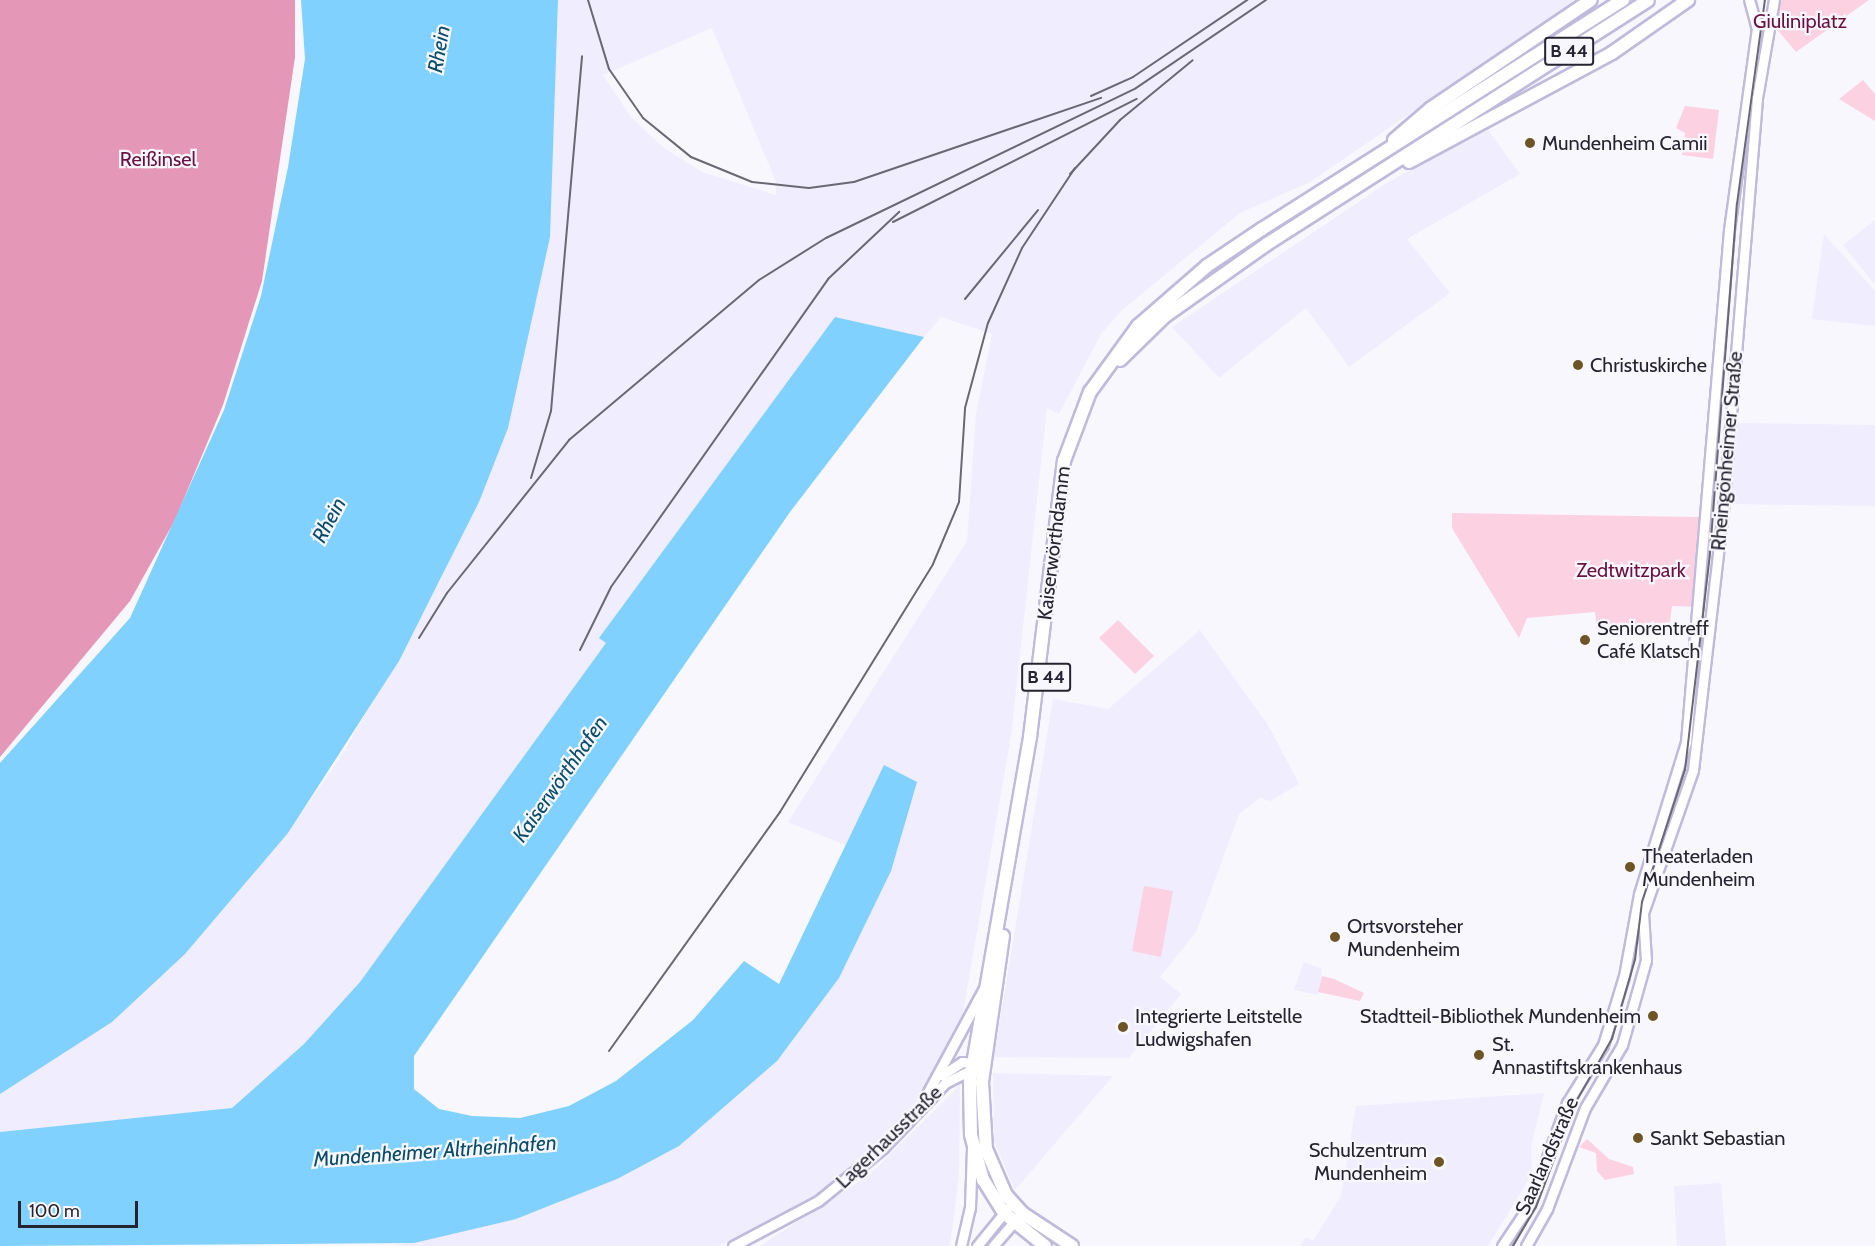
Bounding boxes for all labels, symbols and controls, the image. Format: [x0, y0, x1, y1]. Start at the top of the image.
park label: Giuliniplatz [1753, 9, 1847, 33]
water label: Rhein [422, 24, 456, 74]
road number: B 44 [1544, 36, 1594, 66]
place label: Mundenheim Camii [1542, 131, 1707, 155]
marker: Mundenheim Camii [1523, 136, 1537, 150]
park label: Reißinsel [120, 147, 196, 171]
street label: Rheingönheimer Straße [1706, 350, 1748, 552]
place label: Christuskirche [1590, 353, 1707, 377]
marker: Christuskirche [1571, 358, 1585, 372]
street label: Kaiserwörthdamm [1033, 465, 1075, 621]
water label: Rhein [307, 493, 351, 547]
park label: Zedtwitzpark [1576, 558, 1686, 582]
place label: Seniorentreff Café Klatsch [1597, 616, 1709, 663]
marker: Seniorentreff Café Klatsch [1578, 633, 1592, 647]
road number: B 44 [1020, 662, 1072, 692]
water label: Kaiserwörthhafen [507, 711, 613, 847]
place label: Theaterladen Mundenheim [1642, 844, 1755, 891]
marker: Theaterladen Mundenheim [1623, 860, 1637, 874]
place label: Ortsvorsteher Mundenheim [1347, 914, 1463, 961]
marker: Ortsvorsteher Mundenheim [1328, 930, 1342, 944]
place label: Integrierte Leitstelle Ludwigshafen [1135, 1004, 1302, 1051]
place label: Stadtteil-Bibliothek Mundenheim [1360, 1004, 1641, 1028]
marker: Stadtteil-Bibliothek Mundenheim [1646, 1009, 1660, 1023]
marker: Integrierte Leitstelle Ludwigshafen [1116, 1020, 1130, 1034]
place label: St. Annastiftskrankenhaus [1492, 1032, 1682, 1079]
marker: St. Annastiftskrankenhaus [1470, 1046, 1488, 1064]
street label: Lagerhausstraße [831, 1080, 947, 1194]
street label: Saarlandstraße [1510, 1093, 1584, 1219]
place label: Sankt Sebastian [1650, 1126, 1785, 1150]
water label: Mundenheimer Altrheinhafen [313, 1130, 557, 1172]
marker: Sankt Sebastian [1631, 1131, 1645, 1145]
place label: Schulzentrum Mundenheim [1309, 1138, 1427, 1185]
marker: Schulzentrum Mundenheim [1432, 1155, 1446, 1169]
scale bar [21, 1189, 141, 1227]
text: 100 m [29, 1200, 80, 1222]

